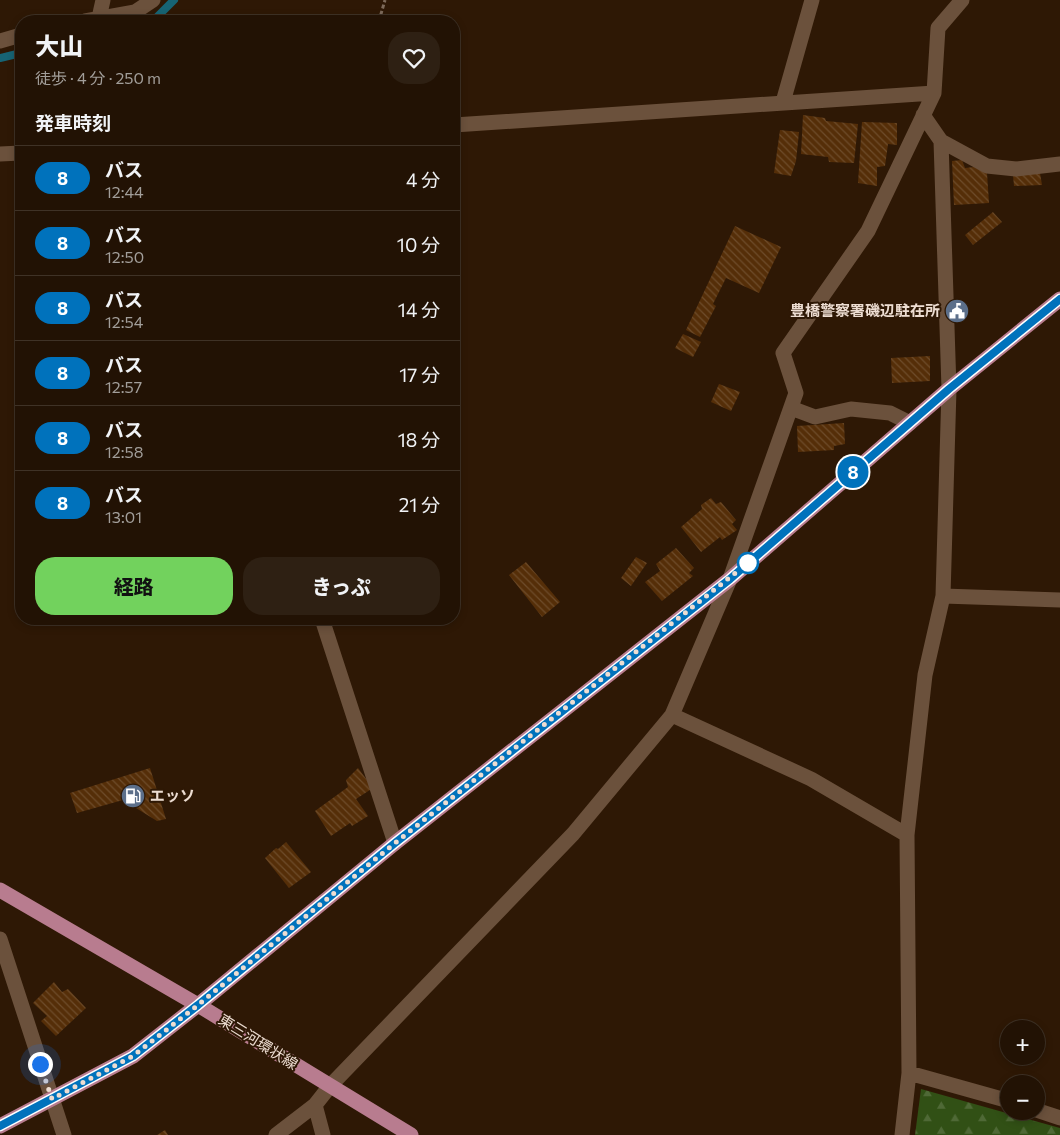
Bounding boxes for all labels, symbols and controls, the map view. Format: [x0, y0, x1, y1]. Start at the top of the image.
text: 大山 [35, 31, 83, 60]
button: heart [388, 32, 440, 84]
text: 徒歩 · 4 分 · 250 m [35, 68, 161, 87]
text: 発車時刻 [35, 111, 111, 134]
text: バス [105, 158, 143, 181]
text: 8 [57, 167, 68, 189]
text: 4 分 [406, 168, 440, 191]
text: 12:44 [105, 182, 144, 201]
text: バス [105, 223, 143, 246]
text: 8 [57, 232, 68, 254]
text: 10 分 [397, 233, 440, 256]
text: 12:50 [105, 247, 144, 266]
text: バス [105, 288, 143, 311]
text: 8 [57, 297, 68, 319]
text: 14 分 [398, 298, 440, 321]
public building icon: 豊橋警察署磯辺駐在所 [944, 298, 970, 324]
place label: 豊橋警察署磯辺駐在所 [790, 301, 940, 319]
text: 12:54 [105, 312, 143, 331]
text: バス [105, 353, 143, 376]
text: 8 [57, 362, 68, 384]
text: 17 分 [399, 363, 440, 386]
text: 12:57 [105, 377, 142, 396]
text: バス [105, 418, 143, 441]
text: 8 [57, 427, 68, 449]
text: 18 分 [398, 428, 440, 451]
text: 12:58 [105, 442, 143, 461]
line badge: 8 [837, 456, 869, 488]
text: 8 [847, 461, 859, 483]
text: バス [105, 483, 143, 506]
text: 8 [57, 492, 68, 514]
text: 21 分 [399, 493, 440, 516]
text: 13:01 [105, 507, 142, 526]
unlabelled marker [737, 552, 759, 574]
button: 経路 [35, 557, 233, 615]
button: きっぷ [243, 557, 440, 615]
fuel station icon: エッソ [120, 783, 146, 809]
place label: エッソ [150, 786, 195, 804]
street label: 東三河環状線 [216, 1010, 301, 1073]
map controls [1000, 1020, 1045, 1120]
button: + [1000, 1020, 1045, 1065]
your location [28, 1052, 53, 1077]
button: − [1000, 1075, 1045, 1120]

